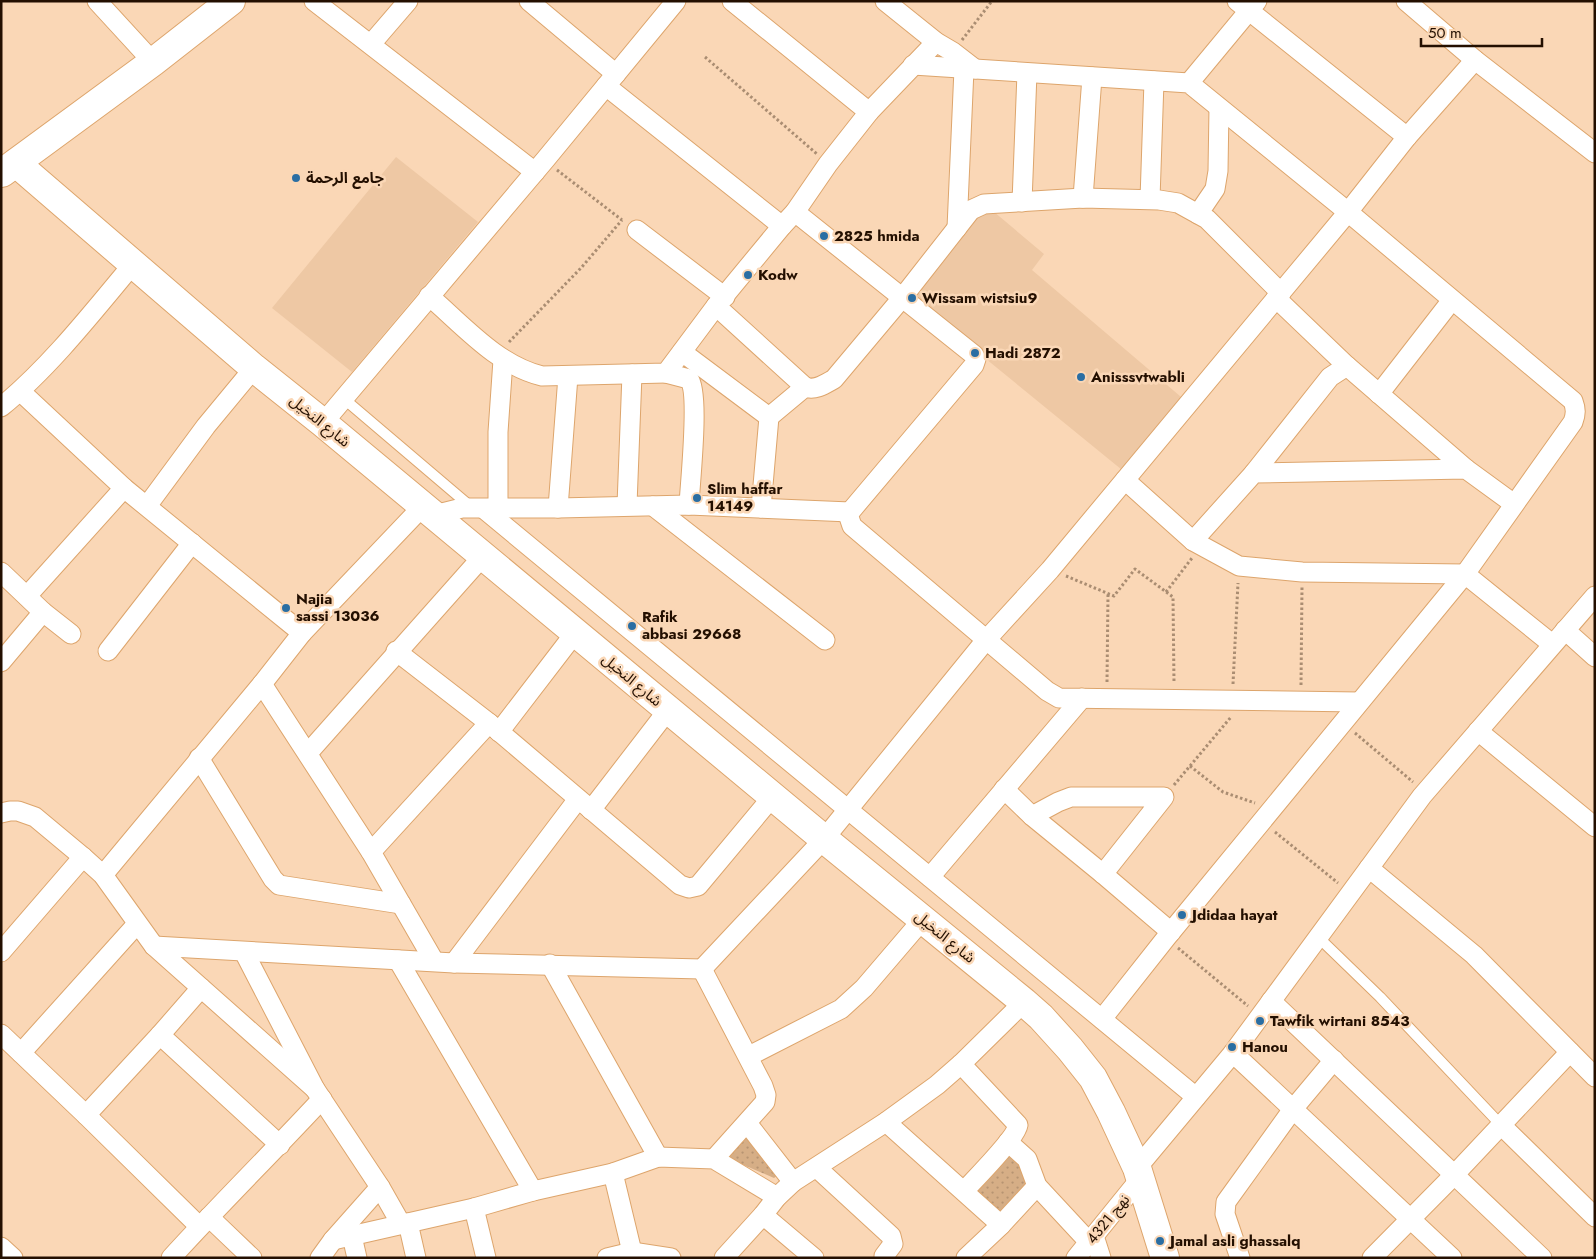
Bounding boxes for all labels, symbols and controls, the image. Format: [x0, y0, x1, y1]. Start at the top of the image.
scale bar [1421, 15, 1542, 47]
text: 50 m [1428, 22, 1462, 44]
place label: جامع الرحمة [306, 167, 384, 189]
marker: جامع الرحمة [290, 172, 302, 184]
place label: 2825 hmida [834, 225, 920, 247]
marker: 2825 hmida [818, 230, 830, 242]
place label: Kodw [758, 264, 798, 286]
marker: Kodw [742, 269, 754, 281]
place label: Wissam wistsiu9 [922, 287, 1038, 309]
marker: Wissam wistsiu9 [906, 292, 918, 304]
place label: Hadi 2872 [985, 342, 1061, 364]
marker: Hadi 2872 [969, 347, 981, 359]
place label: Anisssvtwabli [1090, 366, 1185, 388]
marker: Anisssvtwabli [1075, 371, 1087, 383]
street label: شارع النخيل [284, 390, 355, 453]
place label: Slim haffar 14149 [707, 478, 783, 517]
marker: Slim haffar 14149 [691, 492, 703, 504]
place label: Najia sassi 13036 [296, 588, 379, 627]
marker: Najia sassi 13036 [280, 602, 292, 614]
place label: Rafik abbasi 29668 [642, 606, 742, 645]
marker: Rafik abbasi 29668 [626, 620, 638, 632]
street label: شارع النخيل [597, 648, 667, 713]
place label: Jdidaa hayat [1189, 904, 1278, 926]
street label: شارع النخيل [909, 906, 980, 969]
marker: Jdidaa hayat [1176, 909, 1188, 921]
place label: Tawfik wirtani 8543 [1270, 1010, 1410, 1032]
marker: Tawfik wirtani 8543 [1254, 1015, 1266, 1027]
place label: Hanou [1242, 1036, 1288, 1058]
marker: Hanou [1226, 1041, 1238, 1053]
street label: نهج 4321 [1081, 1189, 1136, 1249]
place label: Jamal asli ghassalq [1167, 1230, 1300, 1252]
marker: Jamal asli ghassalq [1154, 1235, 1166, 1247]

